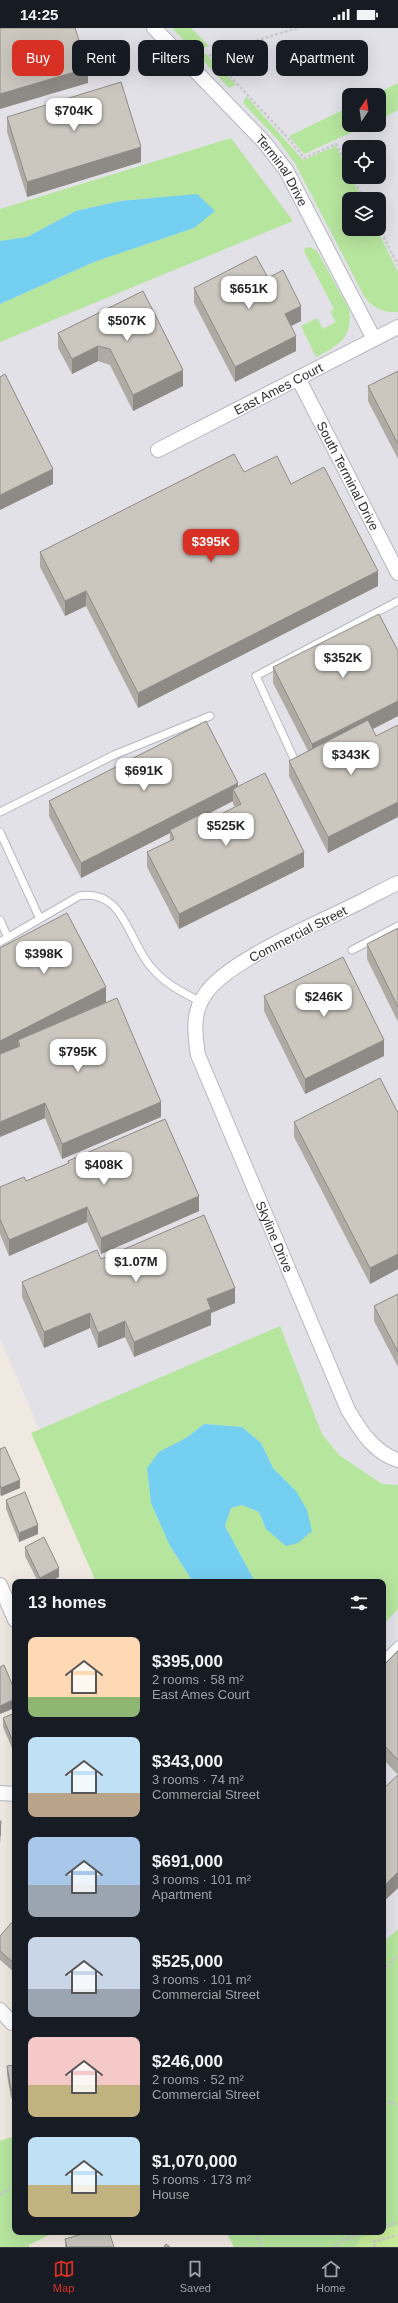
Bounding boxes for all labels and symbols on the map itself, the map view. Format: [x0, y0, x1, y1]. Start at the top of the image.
north arrow [342, 88, 386, 132]
pin: $704K [46, 98, 102, 132]
street label: Terminal Drive [253, 131, 311, 209]
pin: $651K [221, 276, 277, 310]
pin: $507K [99, 308, 155, 342]
street label: East Ames Court [231, 359, 325, 417]
street label: South Terminal Drive [314, 419, 382, 533]
pin: $395K [183, 529, 239, 563]
pin: $352K [315, 645, 371, 679]
pin: $343K [323, 742, 379, 776]
pin: $691K [116, 758, 172, 792]
pin: $525K [198, 813, 254, 847]
street label: Commercial Street [247, 903, 350, 965]
pin: $398K [16, 941, 72, 975]
pin: $246K [296, 984, 352, 1018]
pin: $795K [50, 1039, 106, 1073]
pin: $408K [76, 1152, 132, 1186]
street label: Skyline Drive [253, 1199, 296, 1274]
pin: $1.07M [103, 1249, 169, 1283]

